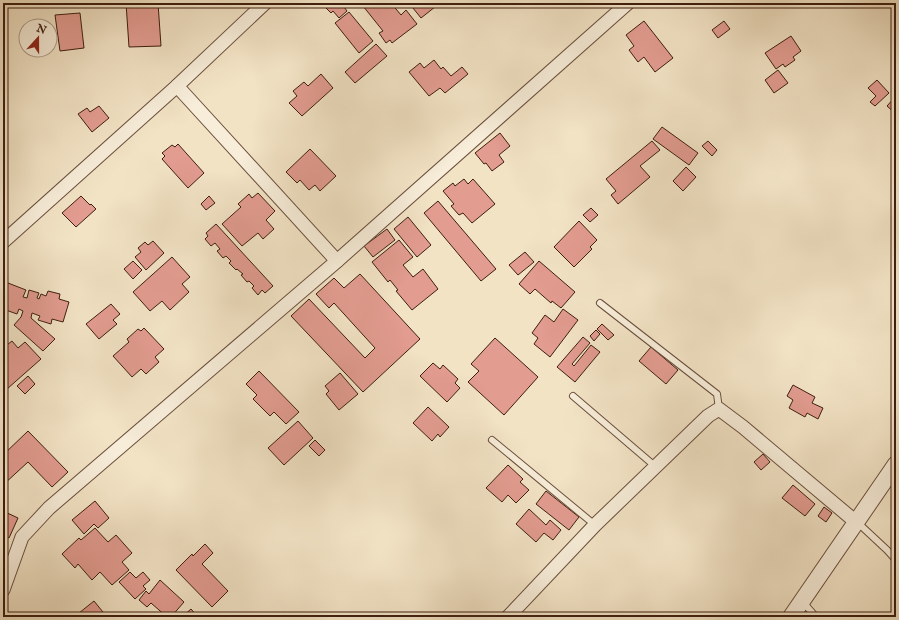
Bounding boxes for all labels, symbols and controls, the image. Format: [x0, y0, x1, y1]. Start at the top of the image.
north arrow [18, 18, 58, 58]
text: N [33, 21, 49, 38]

